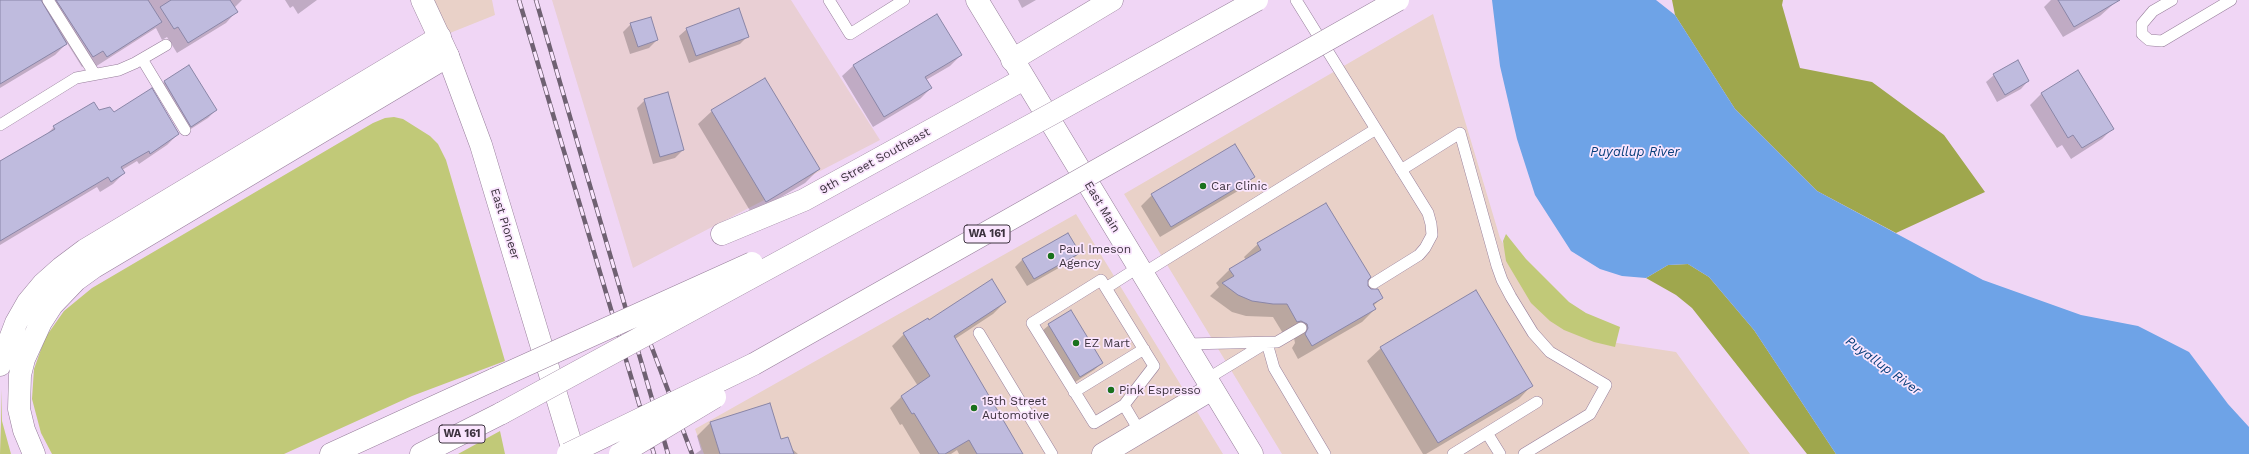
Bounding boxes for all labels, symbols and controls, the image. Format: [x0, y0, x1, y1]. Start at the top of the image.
street label: 9th Street Southeast [817, 125, 933, 197]
water label: Puyallup River [1590, 144, 1680, 160]
street label: East Main [1081, 179, 1123, 235]
place label: Car Clinic [1211, 179, 1267, 193]
marker: Car Clinic [1198, 181, 1208, 191]
street label: East Pioneer [487, 187, 523, 261]
road number: WA 161 [964, 225, 1010, 243]
place label: Paul Imeson Agency [1059, 242, 1131, 270]
marker: Paul Imeson Agency [1046, 251, 1056, 261]
water label: Puyallup River [1842, 333, 1924, 399]
place label: EZ Mart [1084, 336, 1130, 350]
marker: EZ Mart [1071, 338, 1081, 348]
place label: Pink Espresso [1119, 383, 1201, 397]
marker: Pink Espresso [1106, 385, 1116, 395]
place label: 15th Street Automotive [982, 394, 1049, 422]
marker: 15th Street Automotive [969, 403, 979, 413]
road number: WA 161 [439, 425, 485, 443]

